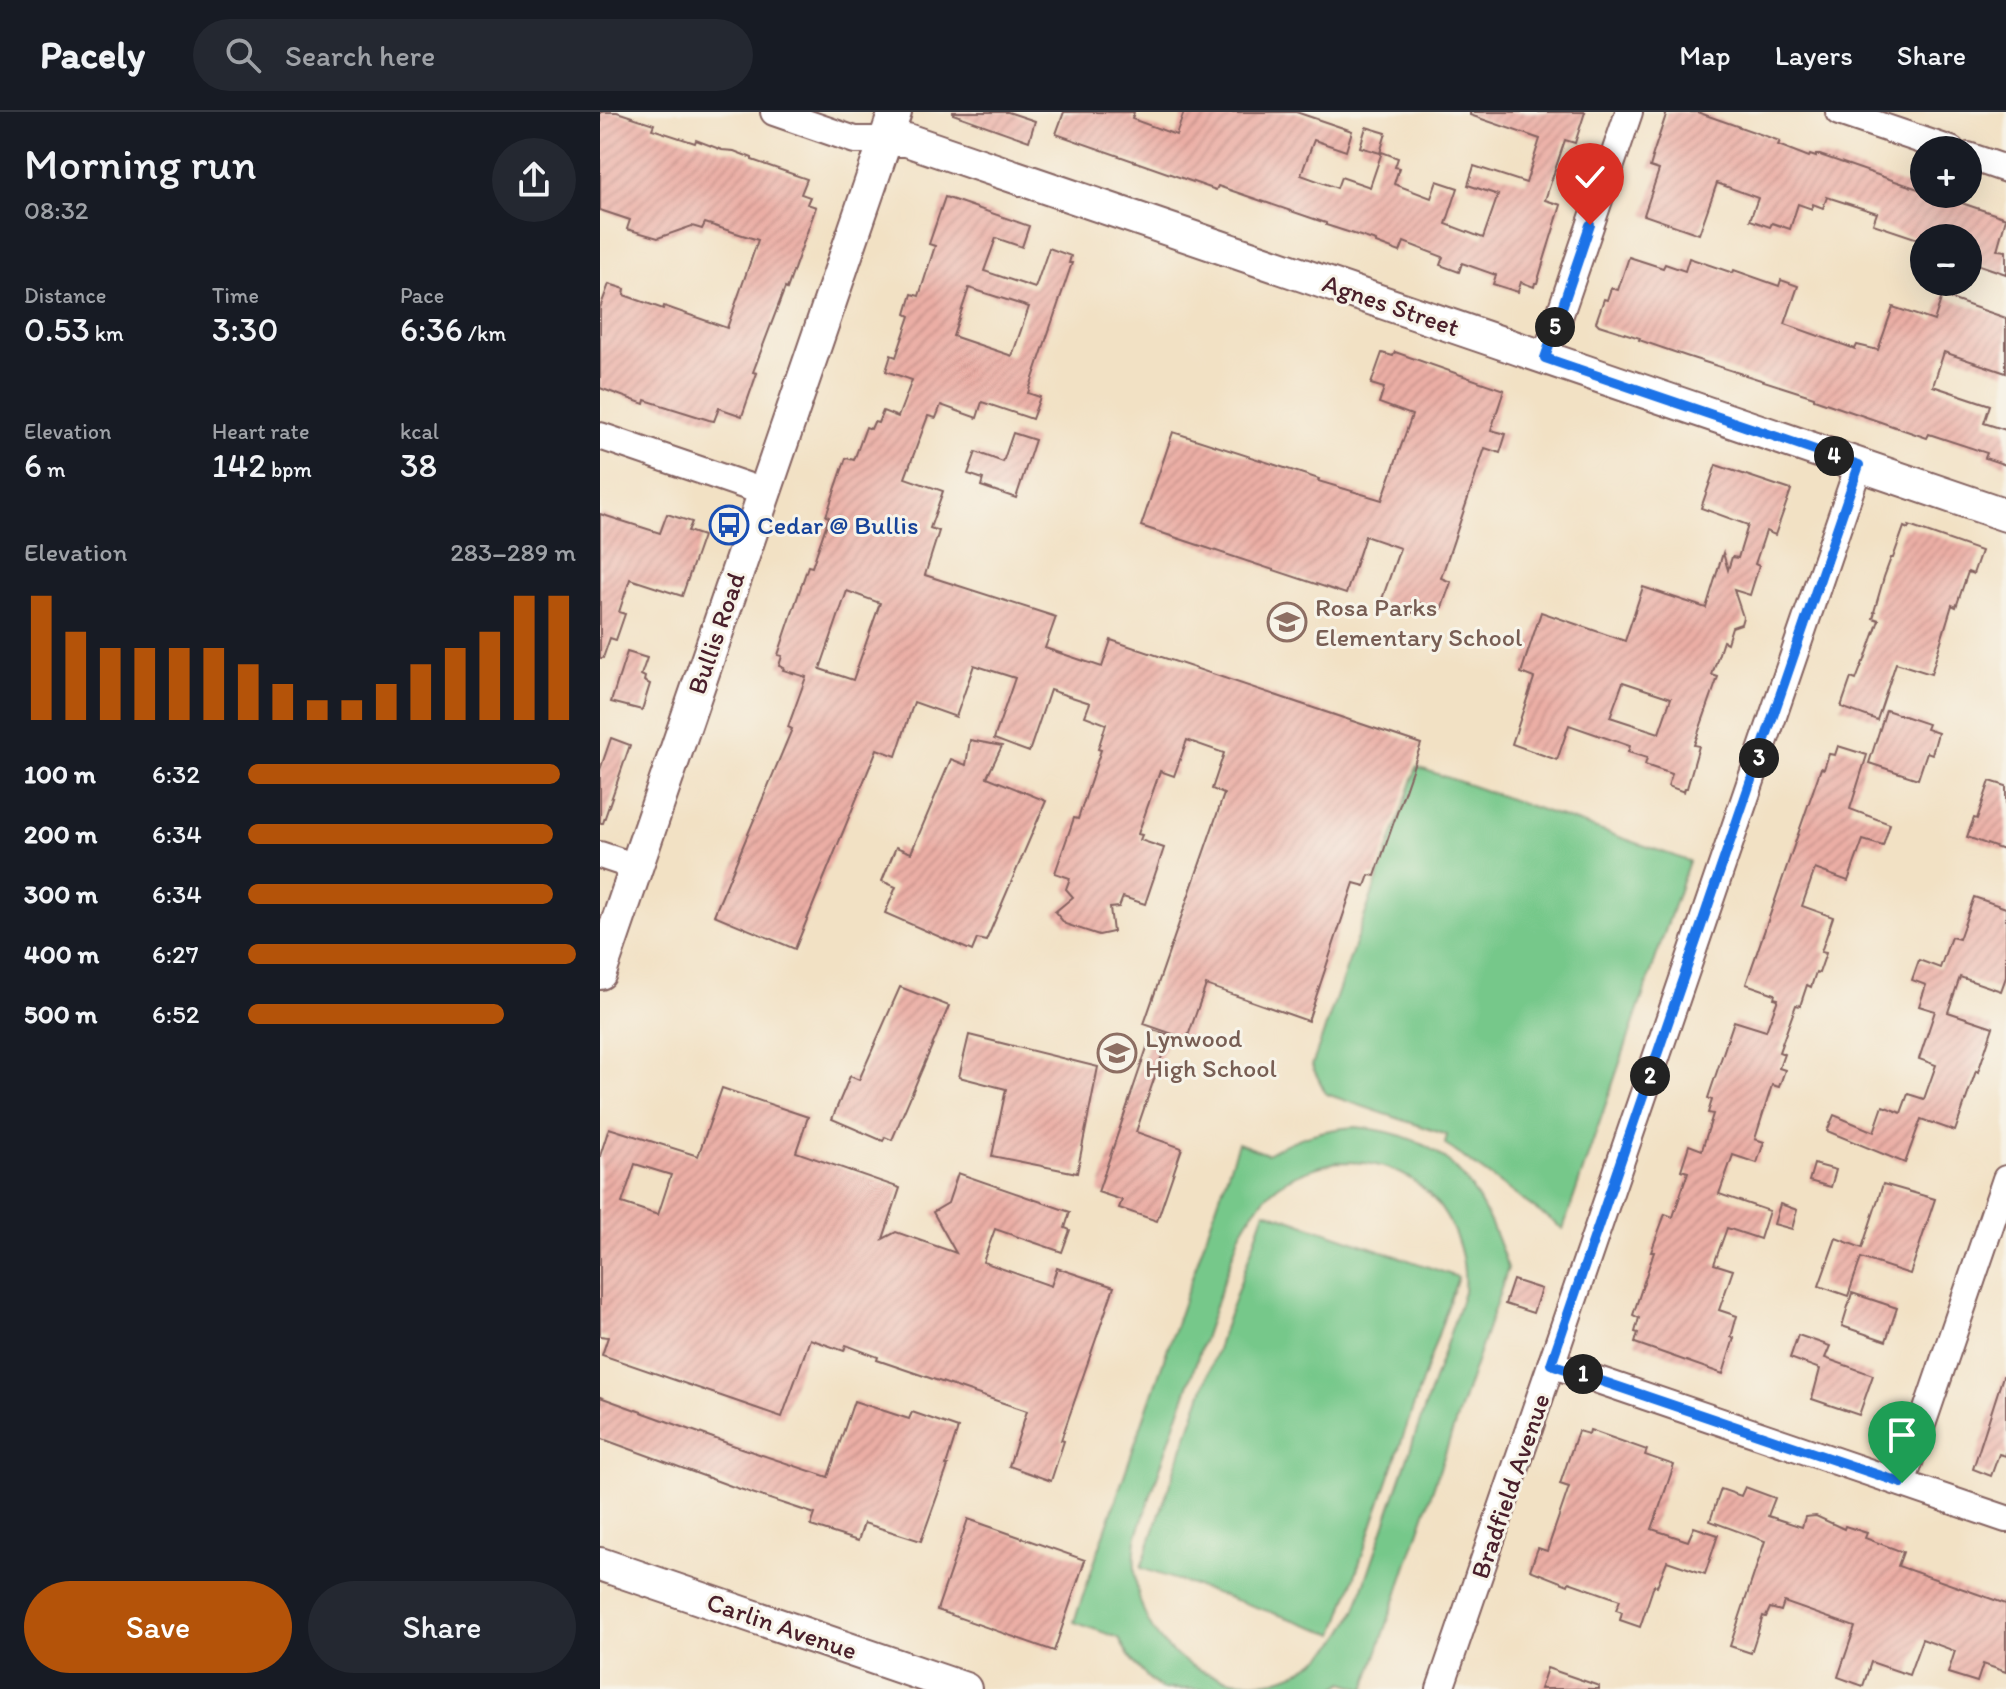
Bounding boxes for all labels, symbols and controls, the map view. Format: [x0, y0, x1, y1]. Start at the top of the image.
search box [193, 19, 753, 91]
text: Pacely [40, 32, 145, 78]
icon: search [221, 33, 265, 77]
text: Search here [285, 37, 435, 74]
text: Map [1679, 38, 1731, 72]
text: Layers [1775, 38, 1853, 72]
text: Share [1897, 38, 1966, 72]
map controls [1910, 136, 1982, 296]
button: + [1910, 136, 1982, 208]
text: Morning run [24, 137, 257, 190]
button: share [492, 138, 576, 222]
pin [1556, 143, 1624, 225]
icon: check [1568, 155, 1612, 199]
text: 08:32 [24, 194, 88, 226]
button: − [1910, 224, 1982, 296]
street label: Agnes Street [1318, 267, 1464, 343]
text: Distance [24, 282, 106, 309]
text: Time [212, 282, 259, 309]
text: Pace [400, 282, 444, 309]
pin: 5 [1535, 307, 1575, 347]
text: 0.53 [24, 309, 90, 350]
text: 3:30 [212, 309, 278, 350]
text: 6:36 [400, 309, 463, 350]
text: 5 [1549, 313, 1561, 340]
text: km [90, 320, 124, 347]
text: /km [463, 320, 506, 347]
text: Elevation [24, 418, 111, 445]
text: Heart rate [212, 418, 309, 445]
text: kcal [400, 418, 439, 445]
pin: 4 [1814, 436, 1854, 476]
text: 4 [1827, 442, 1841, 469]
text: 6 [24, 445, 42, 486]
text: 142 [212, 445, 266, 486]
text: 38 [400, 445, 437, 486]
text: m [42, 456, 65, 483]
text: bpm [266, 456, 312, 483]
bus stop icon: Cedar @ Bullis [708, 504, 750, 546]
place label: Cedar @ Bullis [757, 509, 919, 541]
text: Elevation [24, 536, 127, 568]
text: 283–289 m [450, 536, 576, 568]
street label: Bullis Road [680, 567, 752, 698]
place label: Rosa Parks Elementary School [1315, 591, 1522, 653]
school or university icon: Rosa Parks Elementary School [1266, 601, 1308, 643]
pin: 3 [1739, 738, 1779, 778]
text: 3 [1753, 744, 1765, 771]
text: 100 m [24, 758, 96, 790]
text: 6:32 [152, 758, 200, 790]
text: 200 m [24, 818, 97, 850]
text: 6:34 [152, 818, 202, 850]
text: 300 m [24, 878, 98, 910]
text: 6:34 [152, 878, 202, 910]
text: 400 m [24, 938, 99, 970]
text: 6:27 [152, 938, 199, 970]
text: 500 m [24, 998, 97, 1030]
text: 6:52 [152, 998, 199, 1030]
place label: Lynwood High School [1145, 1022, 1277, 1084]
school or university icon: Lynwood High School [1096, 1032, 1138, 1074]
pin: 2 [1630, 1056, 1670, 1096]
text: 2 [1644, 1062, 1656, 1089]
pin: 1 [1563, 1354, 1603, 1394]
text: 1 [1578, 1360, 1588, 1387]
street label: Bradfield Avenue [1463, 1389, 1557, 1583]
pin [1868, 1401, 1936, 1483]
icon: arrive [1880, 1413, 1924, 1457]
button: Save [24, 1581, 292, 1673]
button: Share [308, 1581, 576, 1673]
street label: Carlin Avenue [703, 1585, 861, 1667]

